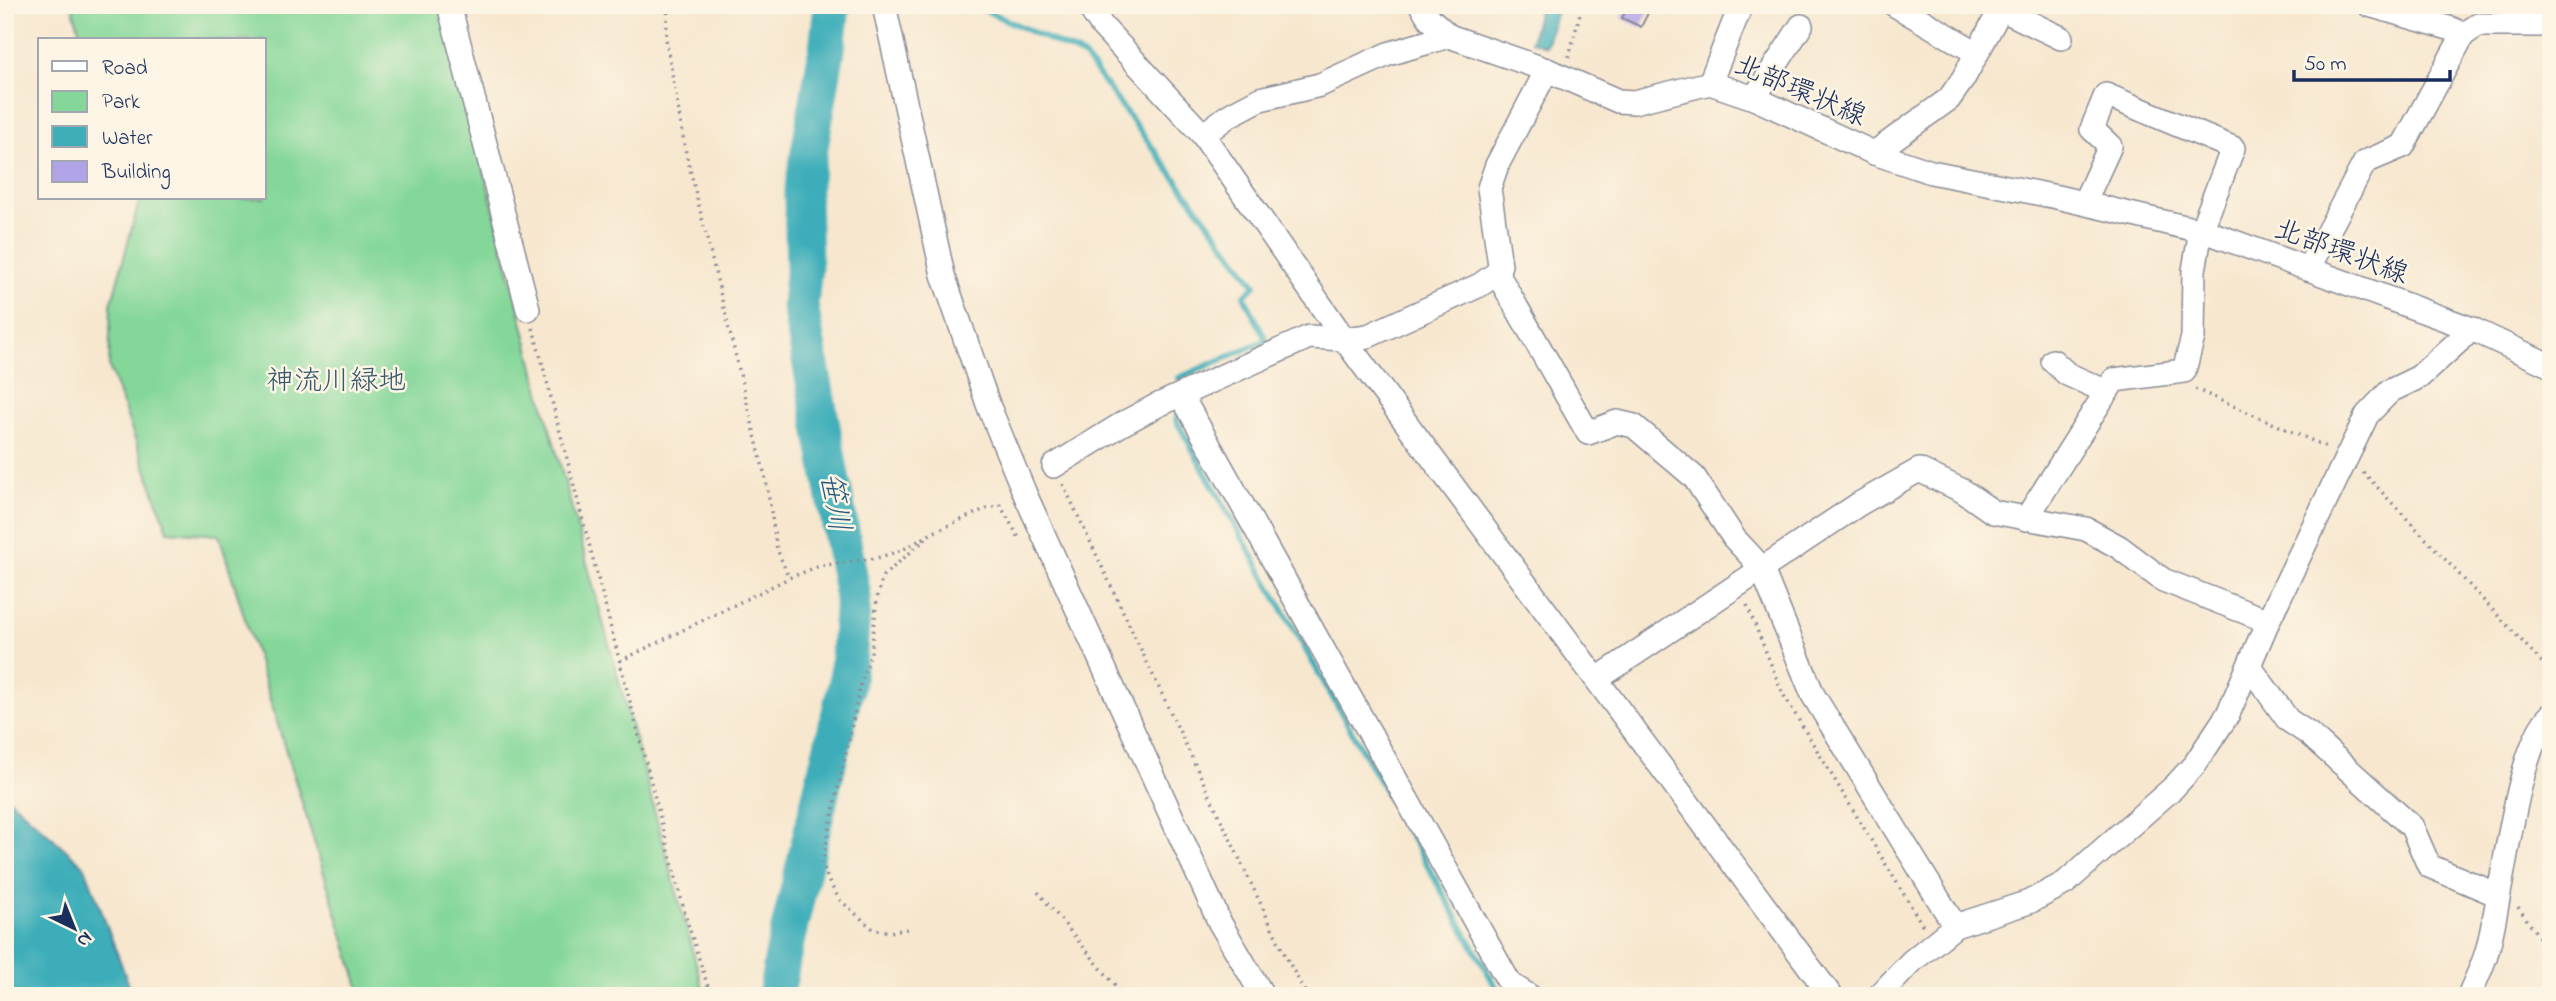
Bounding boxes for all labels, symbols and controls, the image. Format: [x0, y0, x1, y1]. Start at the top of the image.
legend [38, 38, 266, 200]
scale bar [2294, 38, 2449, 82]
street label: 北部環状線 [1727, 46, 1872, 138]
text: 50 m [2304, 50, 2347, 80]
text: Road [102, 54, 148, 84]
text: Park [102, 88, 141, 118]
text: Water [102, 124, 153, 154]
text: Building [101, 158, 171, 190]
street label: 北部環状線 [2268, 210, 2414, 296]
park label: 神流川緑地 [266, 362, 406, 403]
water label: 笹川 [806, 469, 860, 536]
north arrow [38, 892, 108, 962]
text: N [70, 924, 98, 953]

